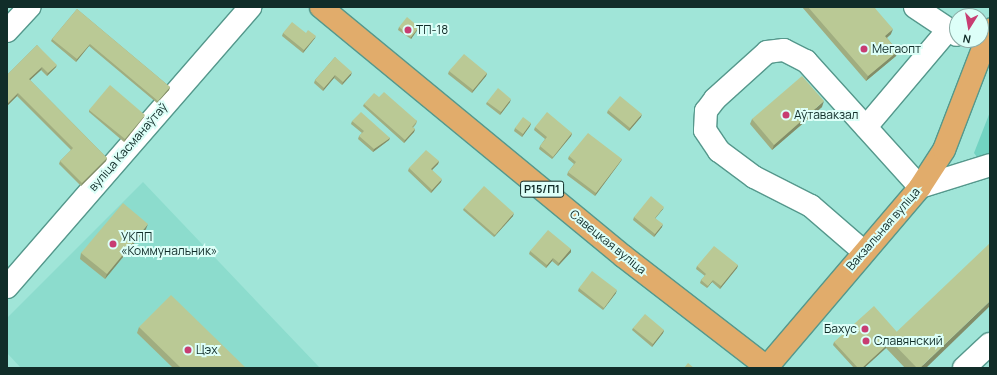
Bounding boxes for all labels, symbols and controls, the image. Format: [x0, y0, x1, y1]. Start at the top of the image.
north arrow [949, 8, 989, 48]
place label: ТП-18 [416, 23, 448, 37]
marker: ТП-18 [403, 25, 413, 35]
text: N [961, 31, 972, 47]
place label: Мегаопт [872, 42, 921, 56]
marker: Мегаопт [859, 44, 869, 54]
street label: вуліца Касманаўтаў [86, 100, 170, 194]
place label: Аўтавакзал [794, 108, 859, 122]
marker: Аўтавакзал [781, 110, 791, 120]
road number: Р15/П1 [520, 180, 564, 198]
street label: Вакзальная вуліца [843, 185, 923, 273]
street label: Савецкая вуліца [567, 207, 649, 277]
place label: УКПП «Коммунальник» [121, 230, 217, 258]
marker: УКПП «Коммунальник» [108, 239, 118, 249]
place label: Бахус [824, 322, 857, 336]
marker: Бахус [860, 324, 870, 334]
place label: Славянский [874, 334, 943, 348]
marker: Славянский [861, 336, 871, 346]
place label: Цэх [196, 343, 217, 357]
marker: Цэх [183, 345, 193, 355]

